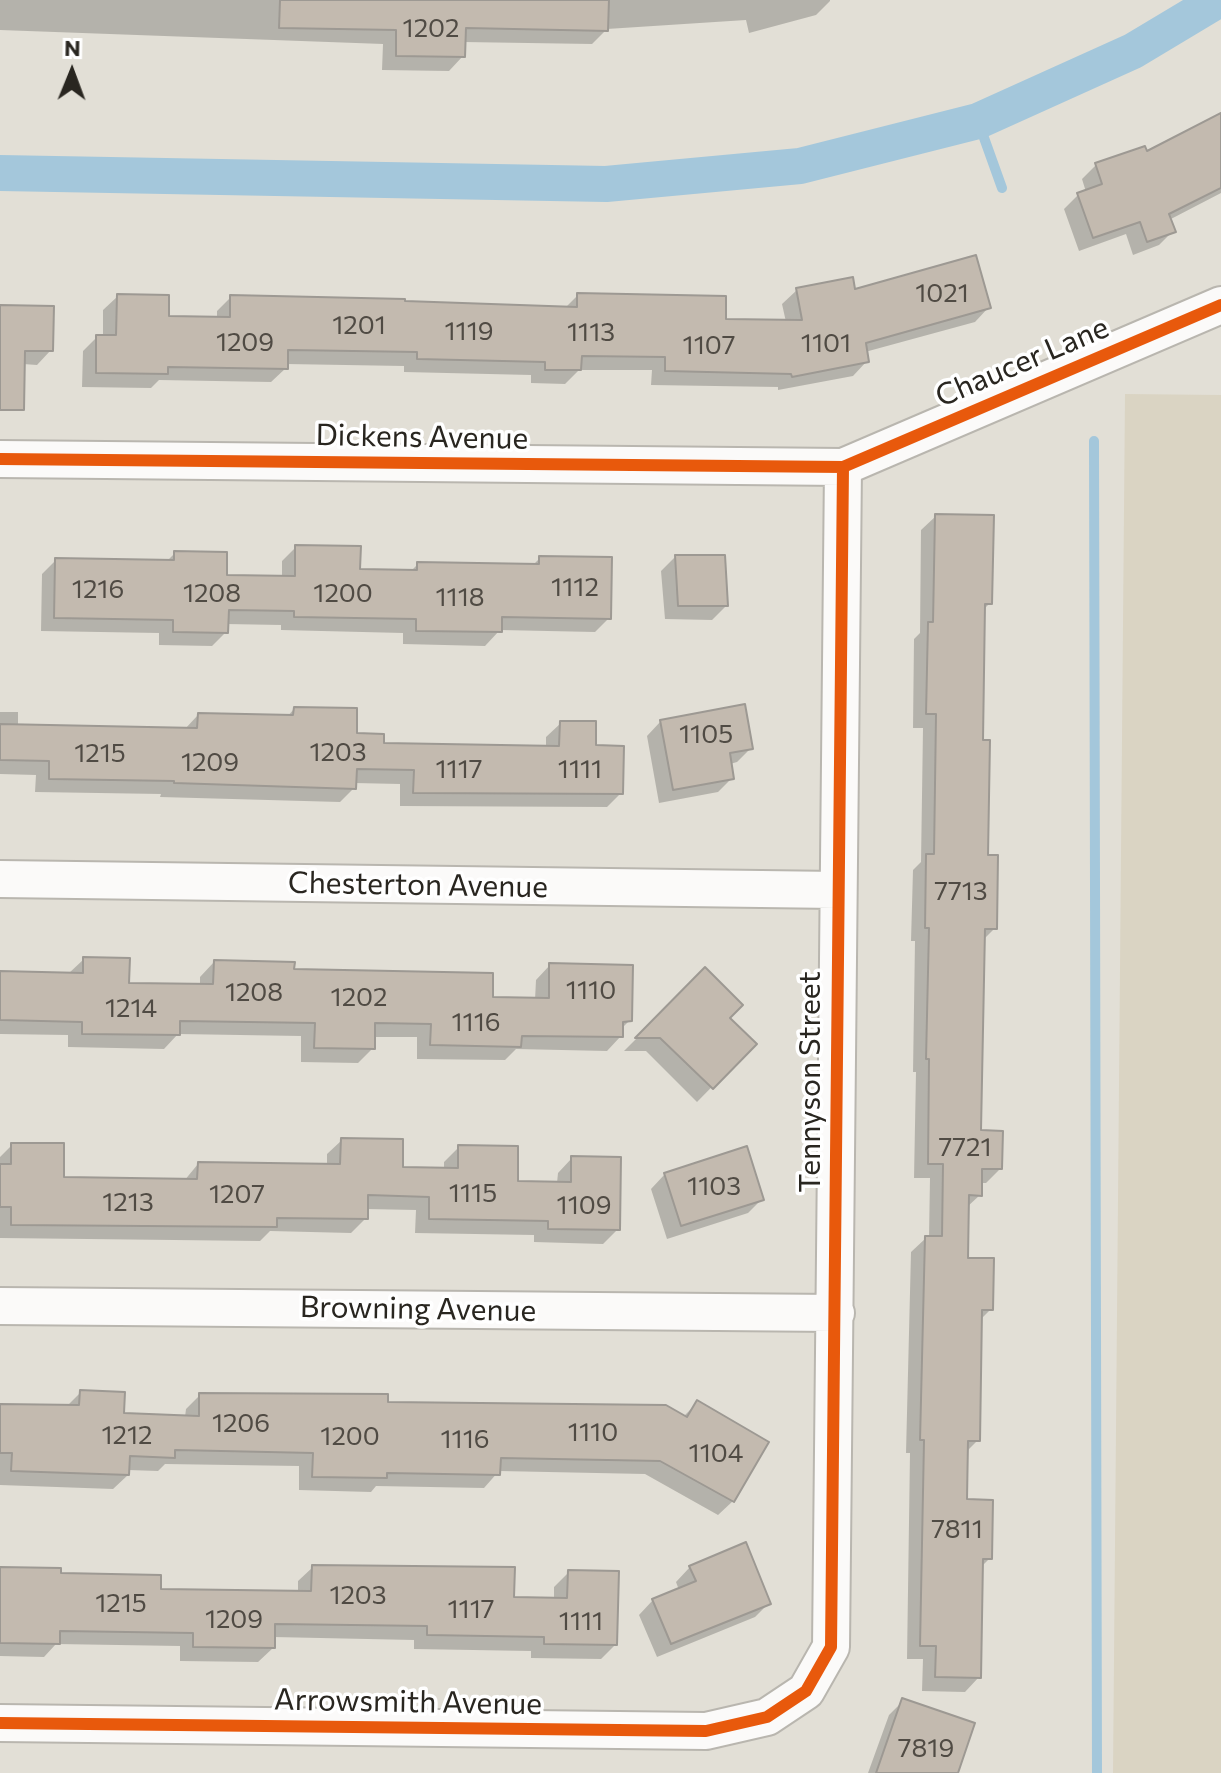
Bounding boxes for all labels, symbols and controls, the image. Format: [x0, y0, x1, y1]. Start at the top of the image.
house number: 1202 [403, 12, 459, 44]
north arrow [32, 32, 112, 112]
text: N [64, 34, 81, 61]
house number: 1021 [915, 277, 969, 309]
house number: 1201 [332, 309, 386, 341]
street label: Chaucer Lane [930, 309, 1114, 415]
house number: 1119 [444, 315, 494, 347]
house number: 1113 [567, 316, 615, 348]
house number: 1209 [216, 326, 274, 358]
house number: 1101 [801, 327, 851, 359]
house number: 1107 [683, 329, 735, 361]
street label: Dickens Avenue [315, 417, 529, 457]
house number: 1112 [551, 571, 599, 603]
house number: 1216 [72, 573, 124, 605]
house number: 1208 [183, 577, 241, 609]
house number: 1200 [313, 577, 373, 609]
house number: 1118 [435, 581, 485, 613]
house number: 1105 [679, 718, 733, 750]
house number: 1203 [309, 736, 367, 768]
house number: 1215 [74, 737, 126, 769]
house number: 1209 [181, 746, 239, 778]
house number: 1117 [435, 753, 483, 785]
house number: 1111 [558, 753, 602, 785]
street label: Chesterton Avenue [288, 865, 548, 905]
house number: 7713 [934, 875, 988, 907]
street label: Tennyson Street [792, 971, 828, 1193]
house number: 1110 [566, 974, 616, 1006]
house number: 1208 [225, 976, 283, 1008]
house number: 1202 [331, 981, 387, 1013]
house number: 1214 [105, 992, 157, 1024]
house number: 1116 [451, 1006, 501, 1038]
house number: 7721 [939, 1131, 991, 1163]
house number: 1103 [687, 1170, 741, 1202]
house number: 1115 [449, 1177, 497, 1209]
house number: 1207 [209, 1178, 265, 1210]
house number: 1213 [102, 1186, 154, 1218]
house number: 1109 [557, 1189, 611, 1221]
street label: Browning Avenue [300, 1289, 536, 1329]
house number: 1206 [212, 1407, 270, 1439]
house number: 1110 [568, 1416, 618, 1448]
house number: 1212 [101, 1419, 153, 1451]
house number: 1200 [320, 1420, 380, 1452]
house number: 1116 [440, 1423, 490, 1455]
house number: 1104 [689, 1437, 743, 1469]
house number: 7811 [931, 1513, 983, 1545]
house number: 1203 [329, 1579, 387, 1611]
house number: 1215 [95, 1587, 147, 1619]
house number: 1117 [447, 1593, 495, 1625]
house number: 1209 [205, 1603, 263, 1635]
house number: 1111 [559, 1605, 603, 1637]
street label: Arrowsmith Avenue [274, 1682, 542, 1722]
house number: 7819 [898, 1732, 954, 1764]

